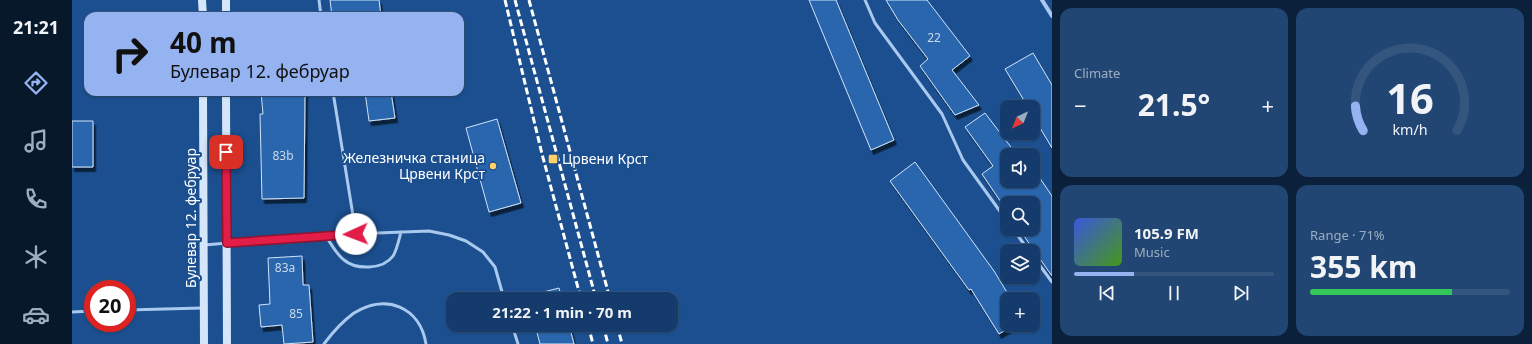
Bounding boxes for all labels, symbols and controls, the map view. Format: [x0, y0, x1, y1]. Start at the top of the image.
text: 21:21 [13, 15, 59, 39]
text: 40 m [170, 23, 237, 61]
icon: right [104, 28, 156, 80]
house number: 22 [927, 29, 941, 46]
text: Булевар 12. фебруар [170, 59, 350, 83]
text: Climate [1074, 64, 1120, 82]
icon: directions [22, 69, 50, 97]
text: 16 [1386, 69, 1434, 125]
text: 21.5° [1138, 84, 1210, 125]
text: − [1074, 90, 1087, 120]
text: + [1261, 90, 1274, 120]
north arrow [1000, 100, 1040, 140]
map controls [1000, 100, 1040, 332]
text: km/h [1392, 119, 1428, 138]
icon: music [22, 127, 50, 155]
pin [209, 135, 243, 169]
icon: arrive [215, 141, 237, 163]
house number: 83b [272, 147, 294, 164]
street label: Булевар 12. фебруар [181, 148, 200, 288]
place label: Железничка станица Црвени Крст [343, 148, 485, 183]
button: sound [1000, 148, 1040, 188]
place label: Црвени Крст [562, 149, 649, 168]
marker: Црвени Крст [547, 153, 559, 165]
marker: Железничка станица Црвени Крст [488, 161, 498, 171]
icon: phone [22, 185, 50, 213]
button: search [1000, 196, 1040, 236]
position arrow [335, 213, 377, 255]
text: 105.9 FM [1134, 223, 1199, 243]
text: Range · 71% [1310, 226, 1385, 244]
icon: climate [22, 243, 50, 271]
text: Music [1134, 243, 1170, 261]
button: layers [1000, 244, 1040, 284]
text: 355 km [1310, 246, 1417, 287]
house number: 83a [275, 259, 295, 276]
speed limit sign: 20 [84, 280, 136, 332]
icon: previous [1096, 282, 1118, 304]
icon: pause [1163, 282, 1185, 304]
icon: next [1230, 282, 1252, 304]
button: + [1000, 292, 1040, 332]
icon: car [22, 301, 50, 329]
text: 21:22 · 1 min · 70 m [492, 302, 632, 322]
house number: 85 [289, 305, 303, 322]

